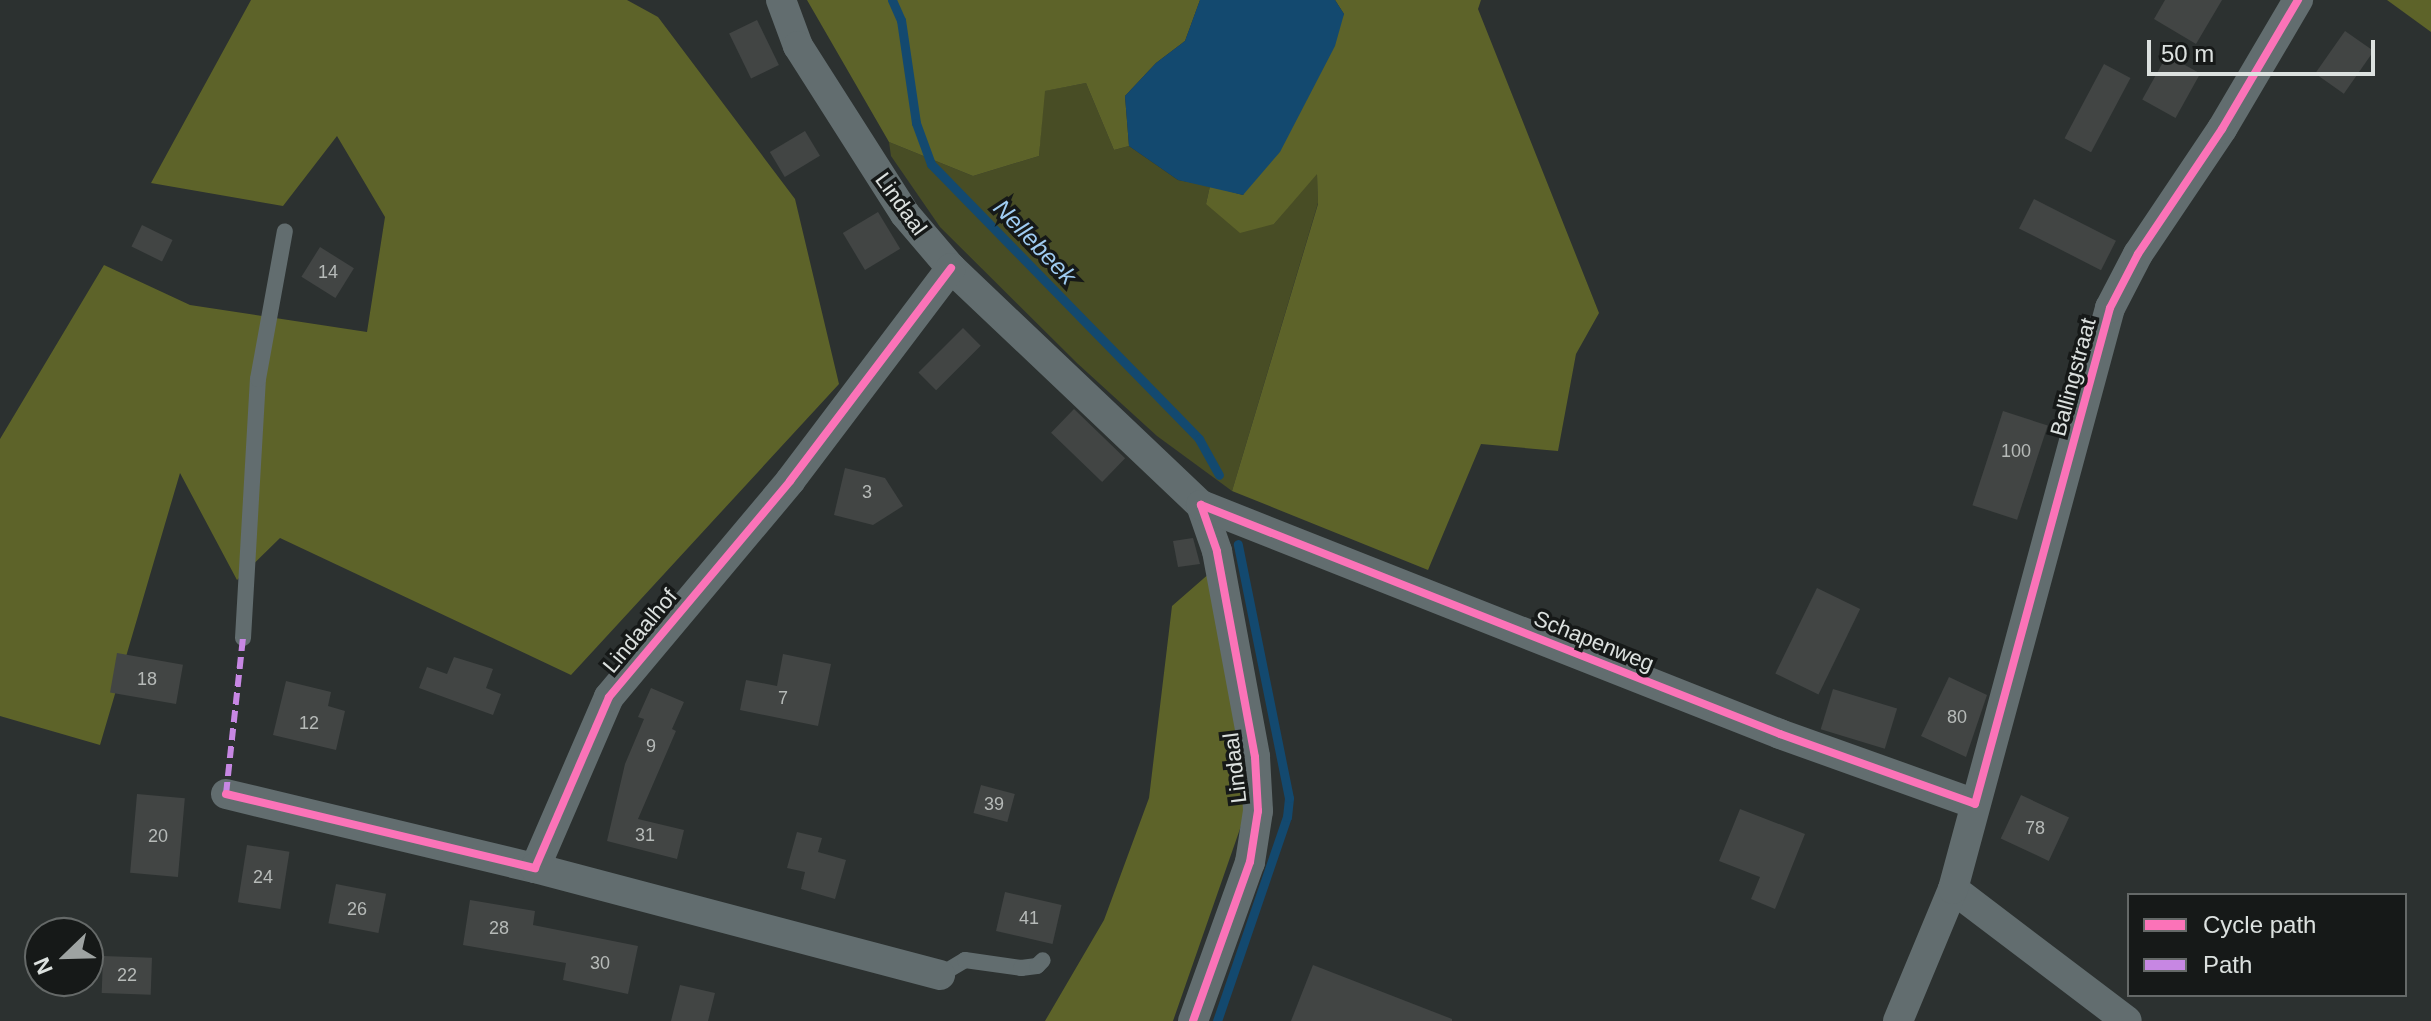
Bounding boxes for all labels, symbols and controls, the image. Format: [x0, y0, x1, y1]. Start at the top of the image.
scale bar [2151, 24, 2379, 74]
text: 50 m [2161, 40, 2214, 67]
street label: Lindaal [869, 168, 933, 240]
water label: Nellebeek [988, 194, 1082, 290]
house number: 14 [318, 261, 338, 283]
street label: Ballingstraat [2045, 315, 2101, 439]
house number: 100 [2001, 440, 2031, 462]
house number: 3 [862, 481, 872, 503]
street label: Lindaalhof [597, 584, 683, 678]
street label: Schapenweg [1530, 605, 1658, 677]
house number: 18 [137, 668, 157, 690]
house number: 7 [778, 687, 788, 709]
house number: 80 [1947, 706, 1967, 728]
house number: 12 [299, 712, 319, 734]
street label: Lindaal [1218, 731, 1252, 805]
house number: 9 [646, 735, 656, 757]
house number: 39 [984, 793, 1004, 815]
house number: 78 [2025, 817, 2045, 839]
house number: 31 [635, 824, 655, 846]
house number: 20 [148, 825, 168, 847]
house number: 24 [253, 866, 273, 888]
legend [2127, 893, 2407, 997]
house number: 26 [347, 898, 367, 920]
house number: 41 [1019, 907, 1039, 929]
text: Cycle path [2203, 911, 2316, 938]
north arrow [24, 917, 104, 997]
house number: 28 [489, 917, 509, 939]
text: Path [2203, 951, 2252, 978]
house number: 30 [590, 952, 610, 974]
text: N [29, 954, 58, 978]
house number: 22 [117, 964, 137, 986]

